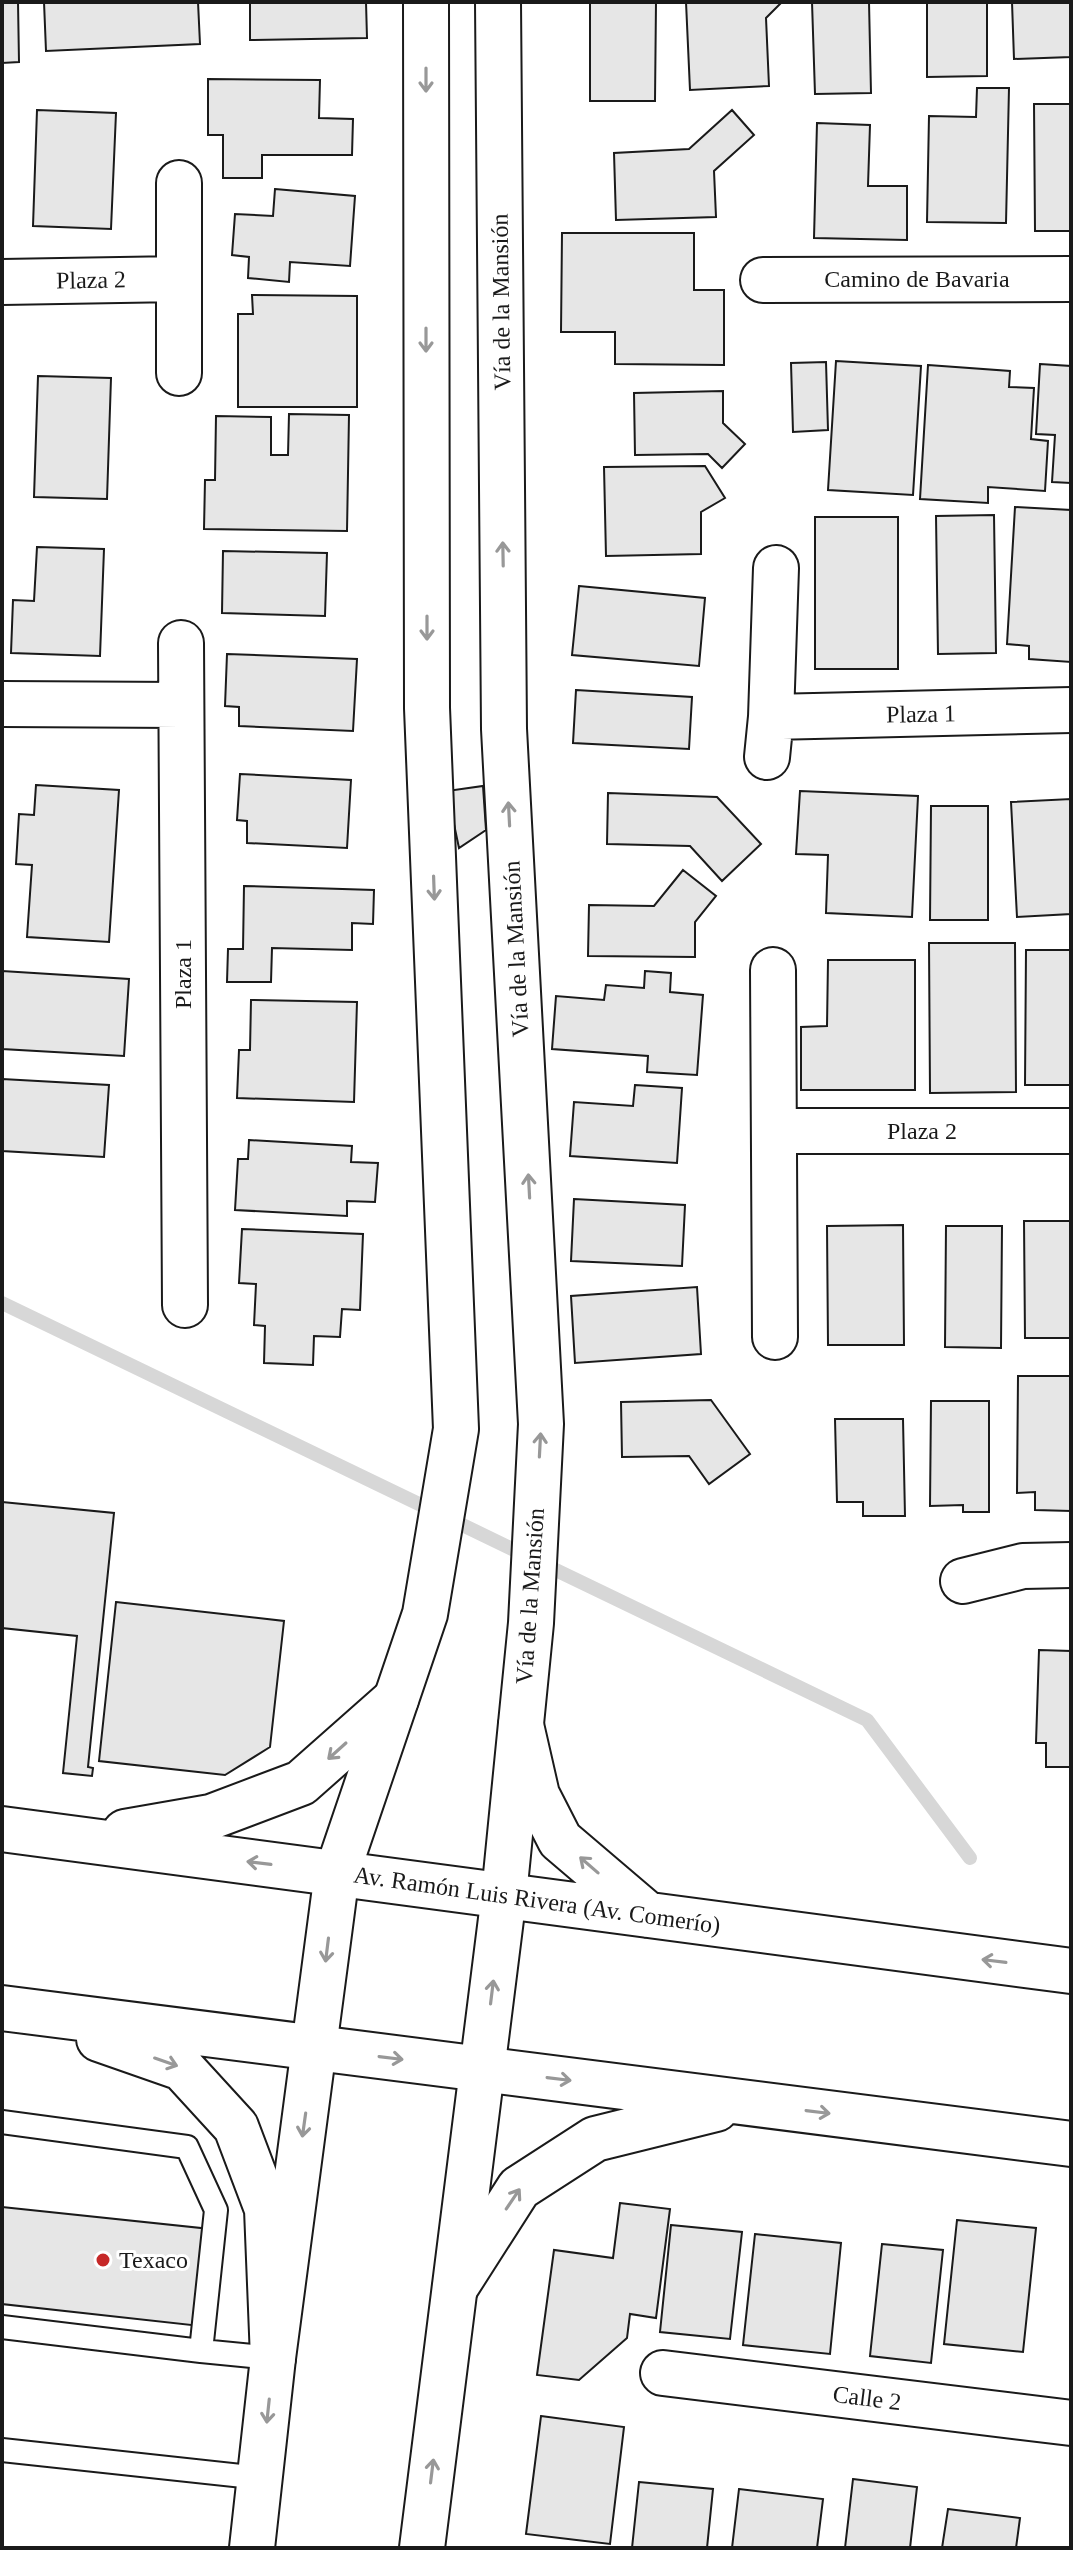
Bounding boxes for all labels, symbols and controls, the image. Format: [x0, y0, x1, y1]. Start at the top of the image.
one-way arrow [418, 66, 434, 93]
street label: Vía de la Mansión [486, 213, 516, 391]
street label: Plaza 2 [56, 266, 126, 294]
street label: Camino de Bavaria [824, 266, 1010, 292]
one-way arrow [418, 326, 434, 353]
one-way arrow [495, 541, 511, 568]
one-way arrow [419, 614, 435, 641]
street label: Plaza 1 [886, 700, 956, 728]
one-way arrow [501, 801, 516, 828]
street label: Vía de la Mansión [498, 860, 534, 1038]
one-way arrow [427, 874, 442, 901]
street label: Plaza 1 [170, 939, 196, 1009]
street label: Plaza 2 [887, 1118, 957, 1144]
one-way arrow [521, 1173, 536, 1200]
one-way arrow [533, 1432, 548, 1459]
street label: Vía de la Mansión [511, 1507, 549, 1685]
one-way arrow [328, 1742, 348, 1760]
one-way arrow [247, 1855, 272, 1870]
one-way arrow [579, 1856, 600, 1874]
street label: Av. Ramón Luis Rivera (Av. Comerío) [352, 1861, 722, 1939]
one-way arrow [319, 1936, 334, 1963]
one-way arrow [981, 1953, 1008, 1968]
one-way arrow [485, 1980, 500, 2005]
one-way arrow [378, 2051, 404, 2066]
one-way arrow [153, 2056, 178, 2071]
one-way arrow [545, 2072, 572, 2087]
one-way arrow [805, 2105, 831, 2120]
one-way arrow [296, 2112, 311, 2137]
one-way arrow [504, 2189, 521, 2211]
place label: Texaco [119, 2247, 188, 2273]
marker: Texaco [94, 2251, 112, 2269]
street label: Calle 2 [831, 2381, 903, 2415]
one-way arrow [260, 2397, 275, 2424]
one-way arrow [425, 2459, 440, 2484]

